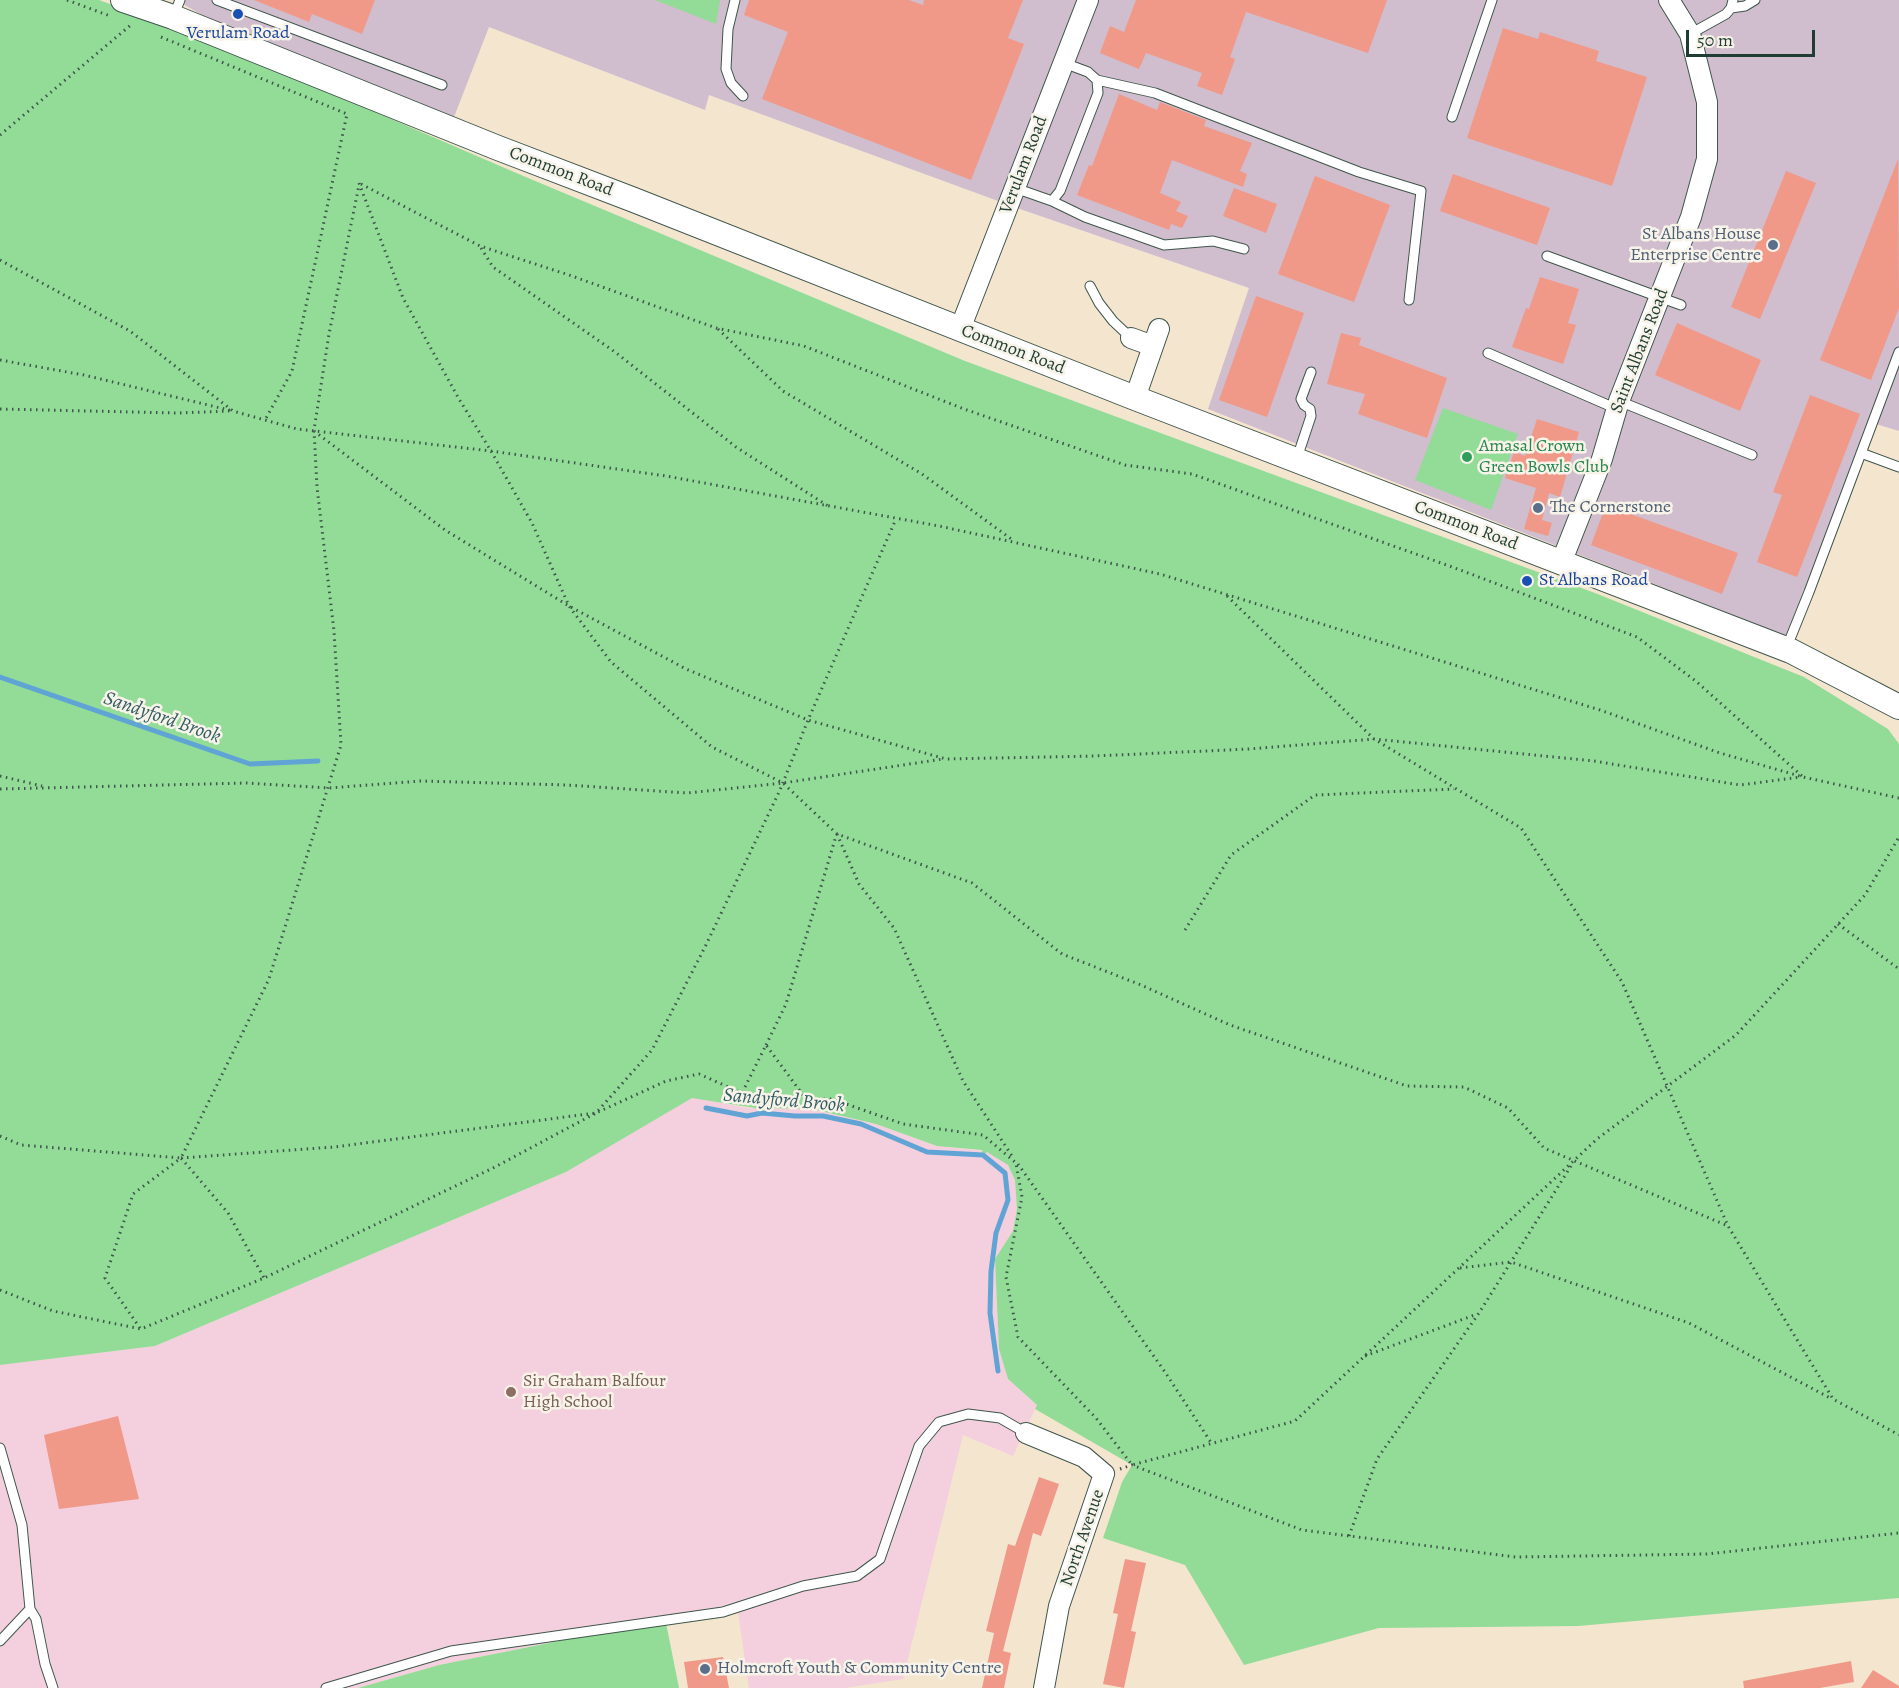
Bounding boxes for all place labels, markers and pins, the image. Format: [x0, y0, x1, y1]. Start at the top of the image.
marker: Verulam Road [231, 7, 245, 21]
place label: Verulam Road [186, 23, 290, 45]
place label: St Albans House Enterprise Centre [1630, 224, 1761, 266]
marker: St Albans House Enterprise Centre [1766, 238, 1780, 252]
place label: Amasal Crown Green Bowls Club [1479, 436, 1609, 478]
marker: Amasal Crown Green Bowls Club [1460, 450, 1474, 464]
place label: The Cornerstone [1550, 497, 1671, 519]
marker: The Cornerstone [1531, 501, 1545, 515]
place label: St Albans Road [1539, 570, 1648, 592]
marker: St Albans Road [1520, 574, 1534, 588]
place label: Sir Graham Balfour High School [523, 1371, 666, 1414]
marker: Sir Graham Balfour High School [504, 1385, 518, 1399]
place label: Holmcroft Youth & Community Centre [717, 1658, 1002, 1680]
marker: Holmcroft Youth & Community Centre [698, 1662, 712, 1676]

